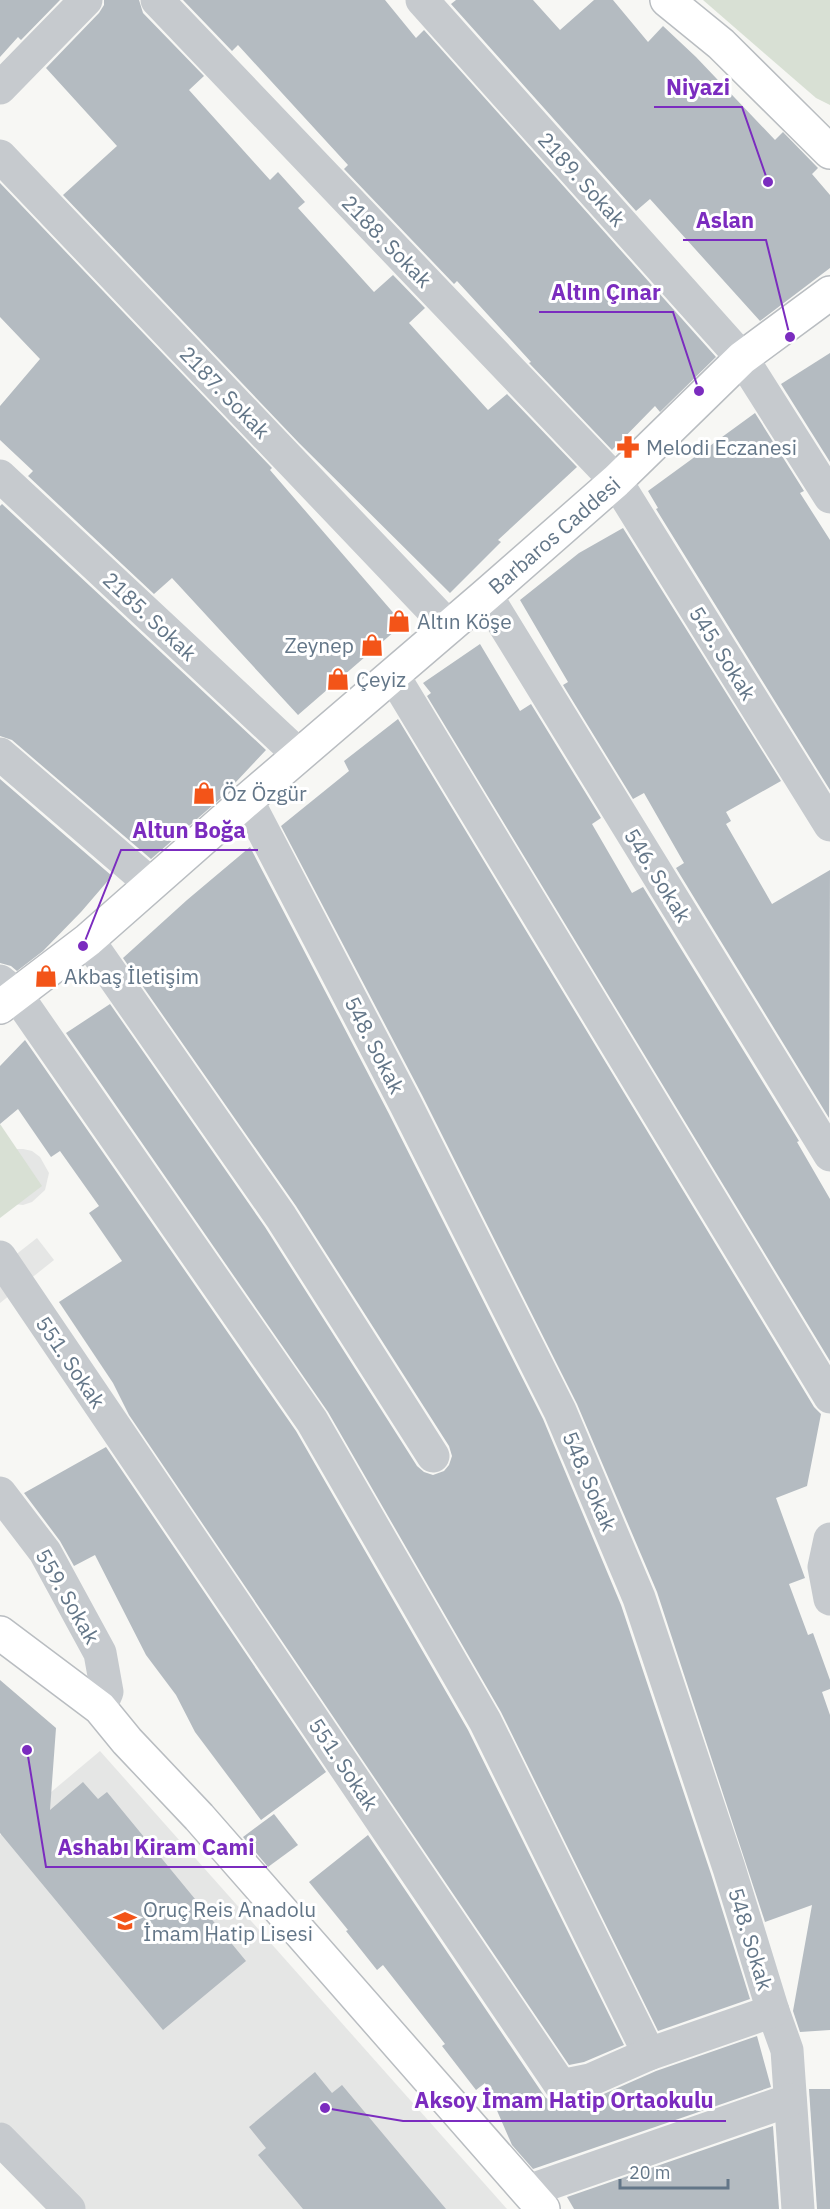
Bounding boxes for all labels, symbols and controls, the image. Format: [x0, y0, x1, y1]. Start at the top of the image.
callout: Niyazi [654, 67, 742, 107]
text: Niyazi [666, 72, 730, 101]
street label: 2189. Sokak [532, 126, 632, 232]
street label: 2188. Sokak [336, 189, 438, 293]
callout: Aslan [683, 200, 766, 240]
text: Aslan [696, 205, 754, 234]
callout: Altın Çınar [539, 272, 673, 312]
text: Altın Çınar [551, 277, 661, 306]
street label: 2187. Sokak [174, 340, 276, 444]
place label: Melodi Eczanesi [646, 433, 797, 461]
pharmacy icon: Melodi Eczanesi [615, 434, 641, 460]
street label: Barbaros Caddesi [482, 470, 626, 600]
street label: 2185. Sokak [97, 565, 203, 667]
street label: 545. Sokak [683, 601, 763, 705]
place label: Altın Köşe [417, 607, 512, 635]
shop icon: Altın Köşe [386, 608, 412, 634]
place label: Zeynep [284, 631, 354, 659]
shop icon: Zeynep [359, 632, 385, 658]
place label: Çeyiz [356, 665, 406, 693]
shop icon: Çeyiz [325, 666, 351, 692]
place label: Öz Özgür [222, 779, 307, 807]
shop icon: Öz Özgür [191, 780, 217, 806]
callout: Altun Boğa [121, 810, 258, 850]
text: Altun Boğa [132, 815, 246, 844]
street label: 546. Sokak [618, 823, 698, 927]
place label: Akbaş İletişim [64, 962, 199, 990]
shop icon: Akbaş İletişim [33, 963, 59, 989]
street label: 548. Sokak [339, 992, 411, 1098]
street label: 551. Sokak [30, 1310, 112, 1414]
street label: 548. Sokak [556, 1427, 624, 1535]
street label: 559. Sokak [29, 1543, 107, 1649]
street label: 551. Sokak [303, 1712, 385, 1816]
callout: Ashabı Kiram Cami [46, 1827, 267, 1867]
text: Ashabı Kiram Cami [57, 1832, 255, 1861]
street label: 548. Sokak [722, 1884, 780, 1994]
place label: Oruç Reis Anadolu İmam Hatip Lisesi [143, 1895, 316, 1947]
school or university icon: Oruç Reis Anadolu İmam Hatip Lisesi [112, 1908, 138, 1934]
callout: Aksoy İmam Hatip Ortaokulu [403, 2081, 726, 2121]
text: Aksoy İmam Hatip Ortaokulu [414, 2085, 714, 2114]
scale bar [620, 2152, 728, 2190]
text: 20 m [629, 2161, 671, 2184]

